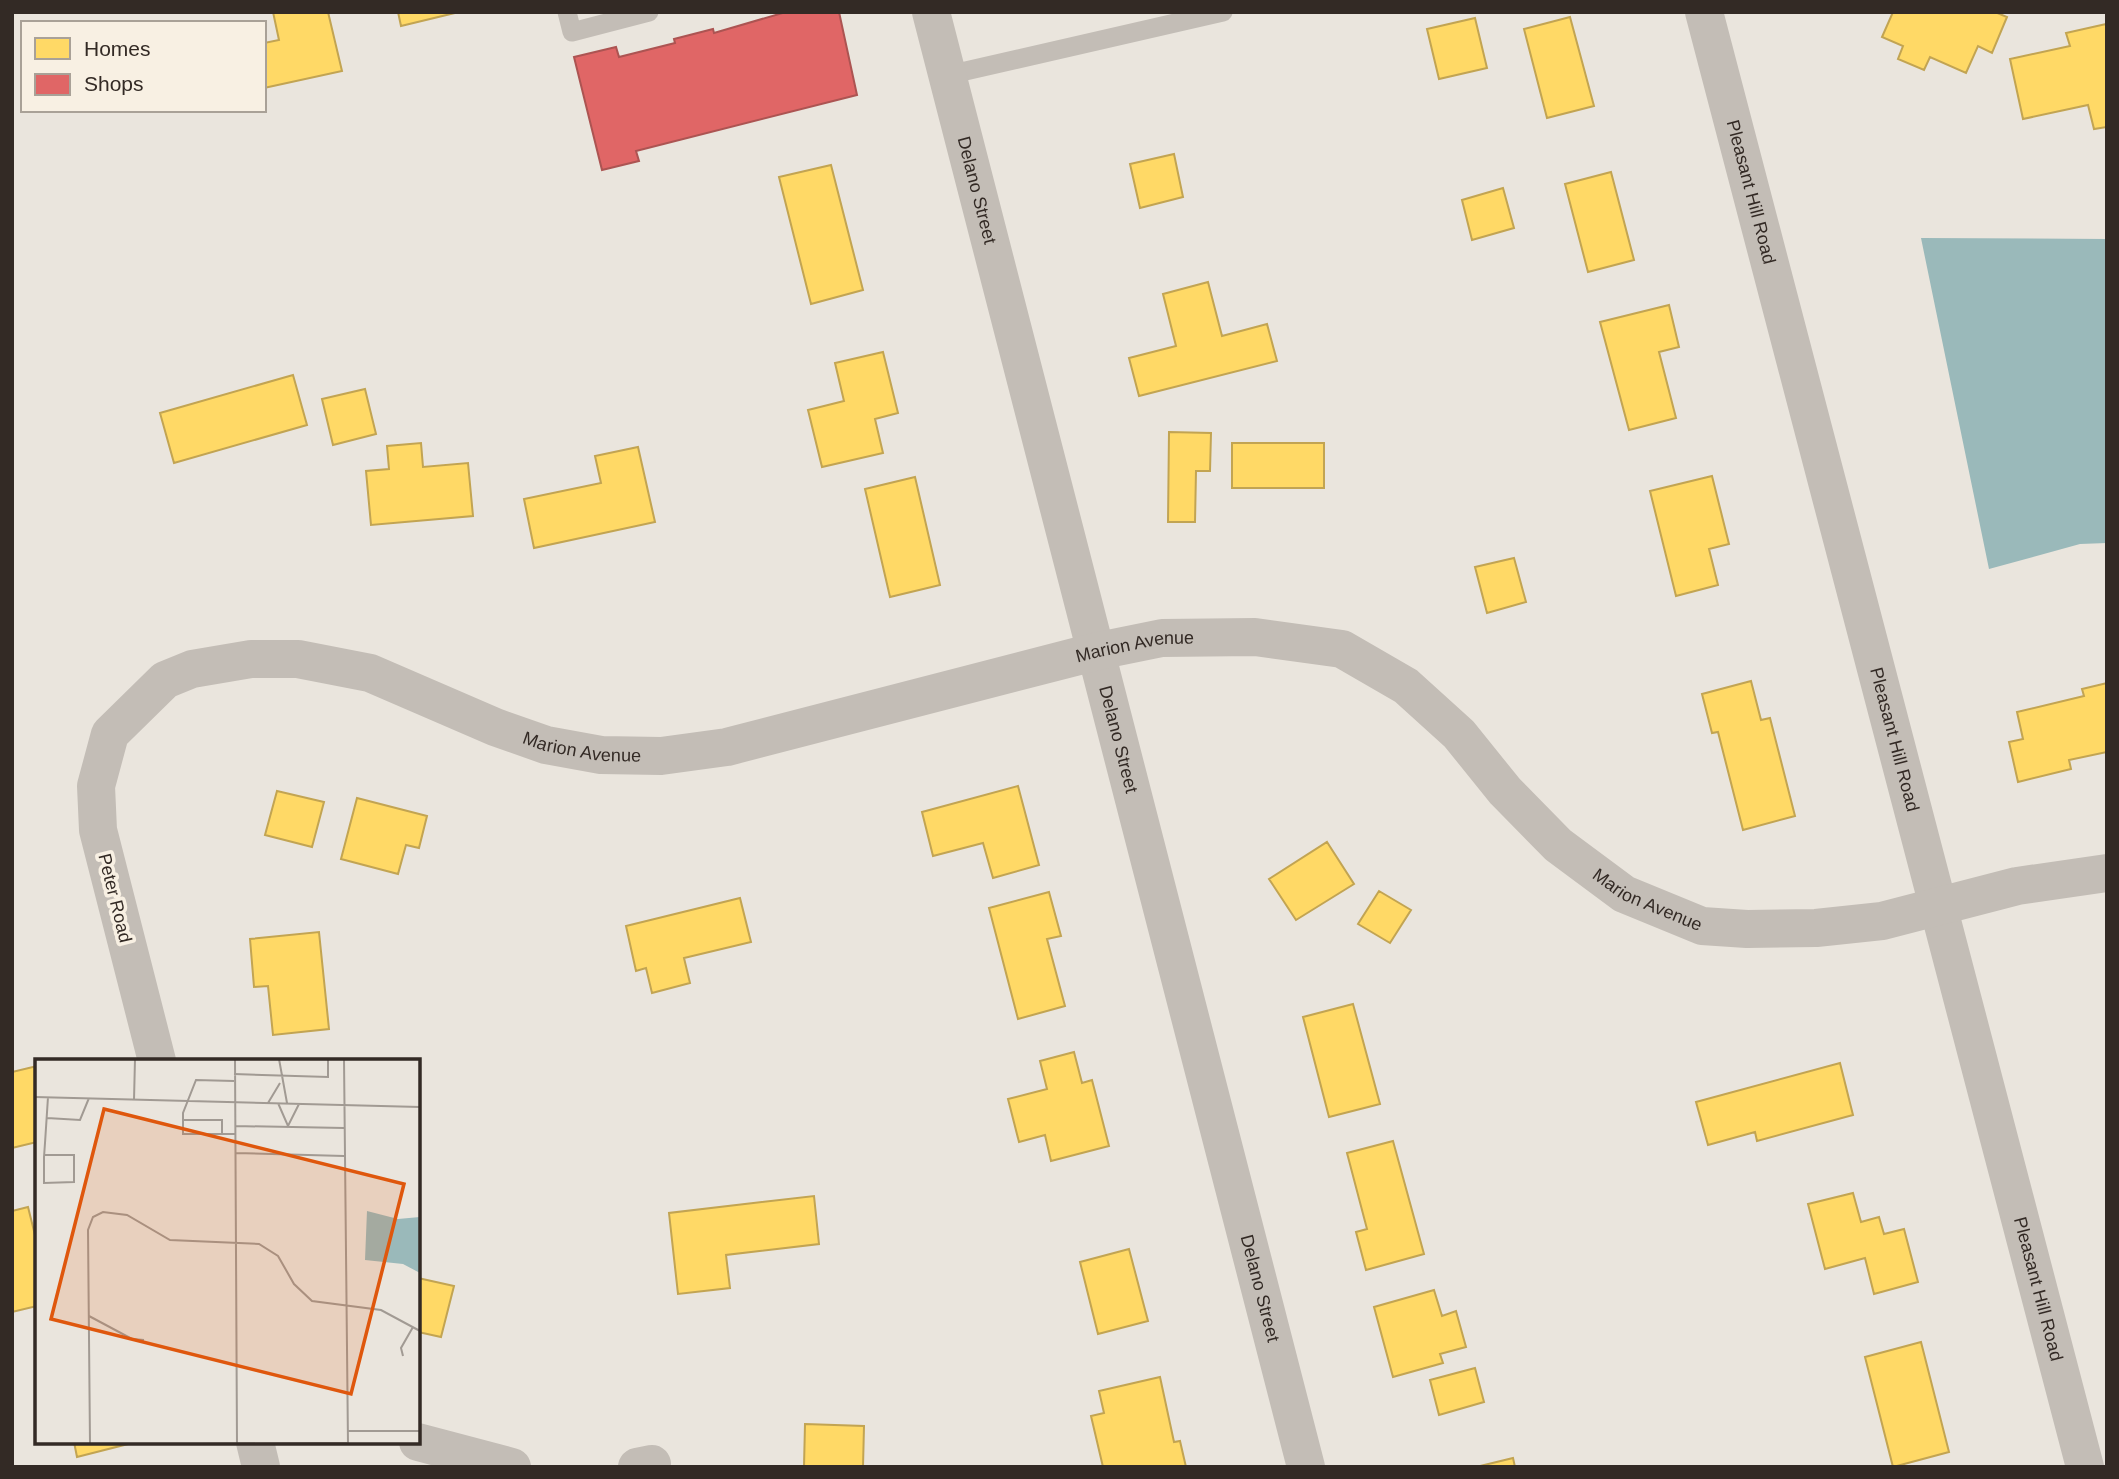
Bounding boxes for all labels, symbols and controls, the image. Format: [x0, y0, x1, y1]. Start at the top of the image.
legend [21, 21, 266, 112]
text: Homes [84, 37, 151, 60]
text: Shops [84, 72, 144, 95]
street label: Pleasant Hill Road [1723, 118, 1780, 266]
street label: Delano Street [953, 134, 1000, 246]
street label: Marion Avenue [1074, 628, 1194, 666]
street label: Pleasant Hill Road [1866, 665, 1923, 814]
street label: Delano Street [1095, 683, 1142, 795]
street label: Marion Avenue [520, 728, 641, 766]
street label: Peter Road [94, 851, 136, 945]
street label: Marion Avenue [1589, 864, 1705, 935]
inset map [35, 1059, 420, 1444]
street label: Pleasant Hill Road [2010, 1215, 2067, 1363]
street label: Delano Street [1237, 1232, 1283, 1344]

